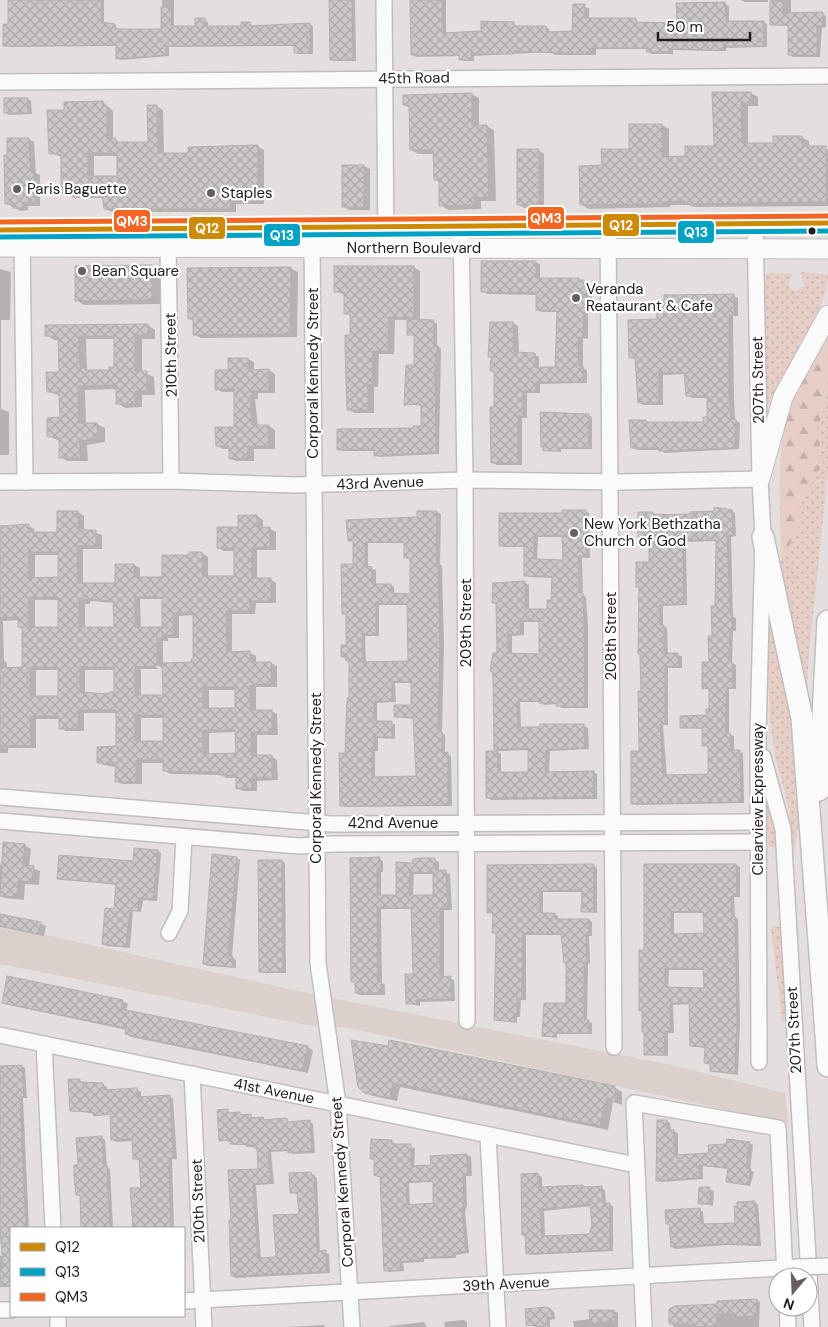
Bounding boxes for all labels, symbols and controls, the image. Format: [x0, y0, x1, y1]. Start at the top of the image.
scale bar [658, 10, 750, 42]
text: 50 m [666, 17, 703, 37]
street label: 45th Road [378, 67, 450, 89]
place label: Paris Baguette [27, 179, 127, 199]
marker: Paris Baguette [11, 183, 23, 195]
place label: Staples [221, 183, 273, 203]
marker: Staples [205, 187, 217, 199]
line badge: QM3 [527, 206, 565, 230]
line badge: QM3 [113, 209, 151, 233]
text: QM3 [530, 209, 562, 227]
text: QM3 [116, 212, 148, 230]
line badge: Q12 [602, 213, 640, 237]
line badge: Q12 [188, 216, 226, 240]
text: Q12 [609, 216, 633, 234]
text: Q12 [195, 219, 219, 237]
line badge: Q13 [677, 220, 715, 244]
line badge: Q13 [263, 223, 301, 247]
text: Q13 [684, 223, 708, 241]
text: Q13 [270, 226, 294, 244]
unlabelled marker [807, 226, 817, 236]
street label: Northern Boulevard [347, 238, 481, 258]
place label: Bean Square [92, 261, 179, 281]
marker: Bean Square [76, 265, 88, 277]
place label: Veranda Reataurant & Cafe [586, 279, 713, 316]
street label: Corporal Kennedy Street [303, 287, 323, 459]
marker: Veranda Reataurant & Cafe [570, 292, 582, 304]
street label: 210th Street [160, 312, 182, 397]
street label: 207th Street [747, 336, 769, 424]
street label: 43rd Avenue [336, 471, 424, 495]
place label: New York Bethzatha Church of God [584, 514, 721, 551]
marker: New York Bethzatha Church of God [568, 527, 580, 539]
street label: 209th Street [456, 578, 476, 668]
street label: 208th Street [601, 591, 621, 680]
street label: Corporal Kennedy Street [306, 692, 326, 864]
street label: Clearview Expressway [748, 722, 768, 875]
street label: 42nd Avenue [348, 813, 438, 833]
street label: 207th Street [782, 986, 806, 1074]
street label: 41st Avenue [232, 1073, 316, 1109]
street label: Corporal Kennedy Street [326, 1096, 358, 1268]
street label: 210th Street [187, 1158, 209, 1244]
legend [10, 1227, 185, 1317]
text: Q12 [55, 1237, 80, 1257]
text: Q13 [55, 1262, 80, 1282]
north arrow [768, 1267, 818, 1317]
street label: 39th Avenue [462, 1272, 550, 1296]
text: QM3 [55, 1287, 88, 1307]
text: N [781, 1294, 797, 1314]

